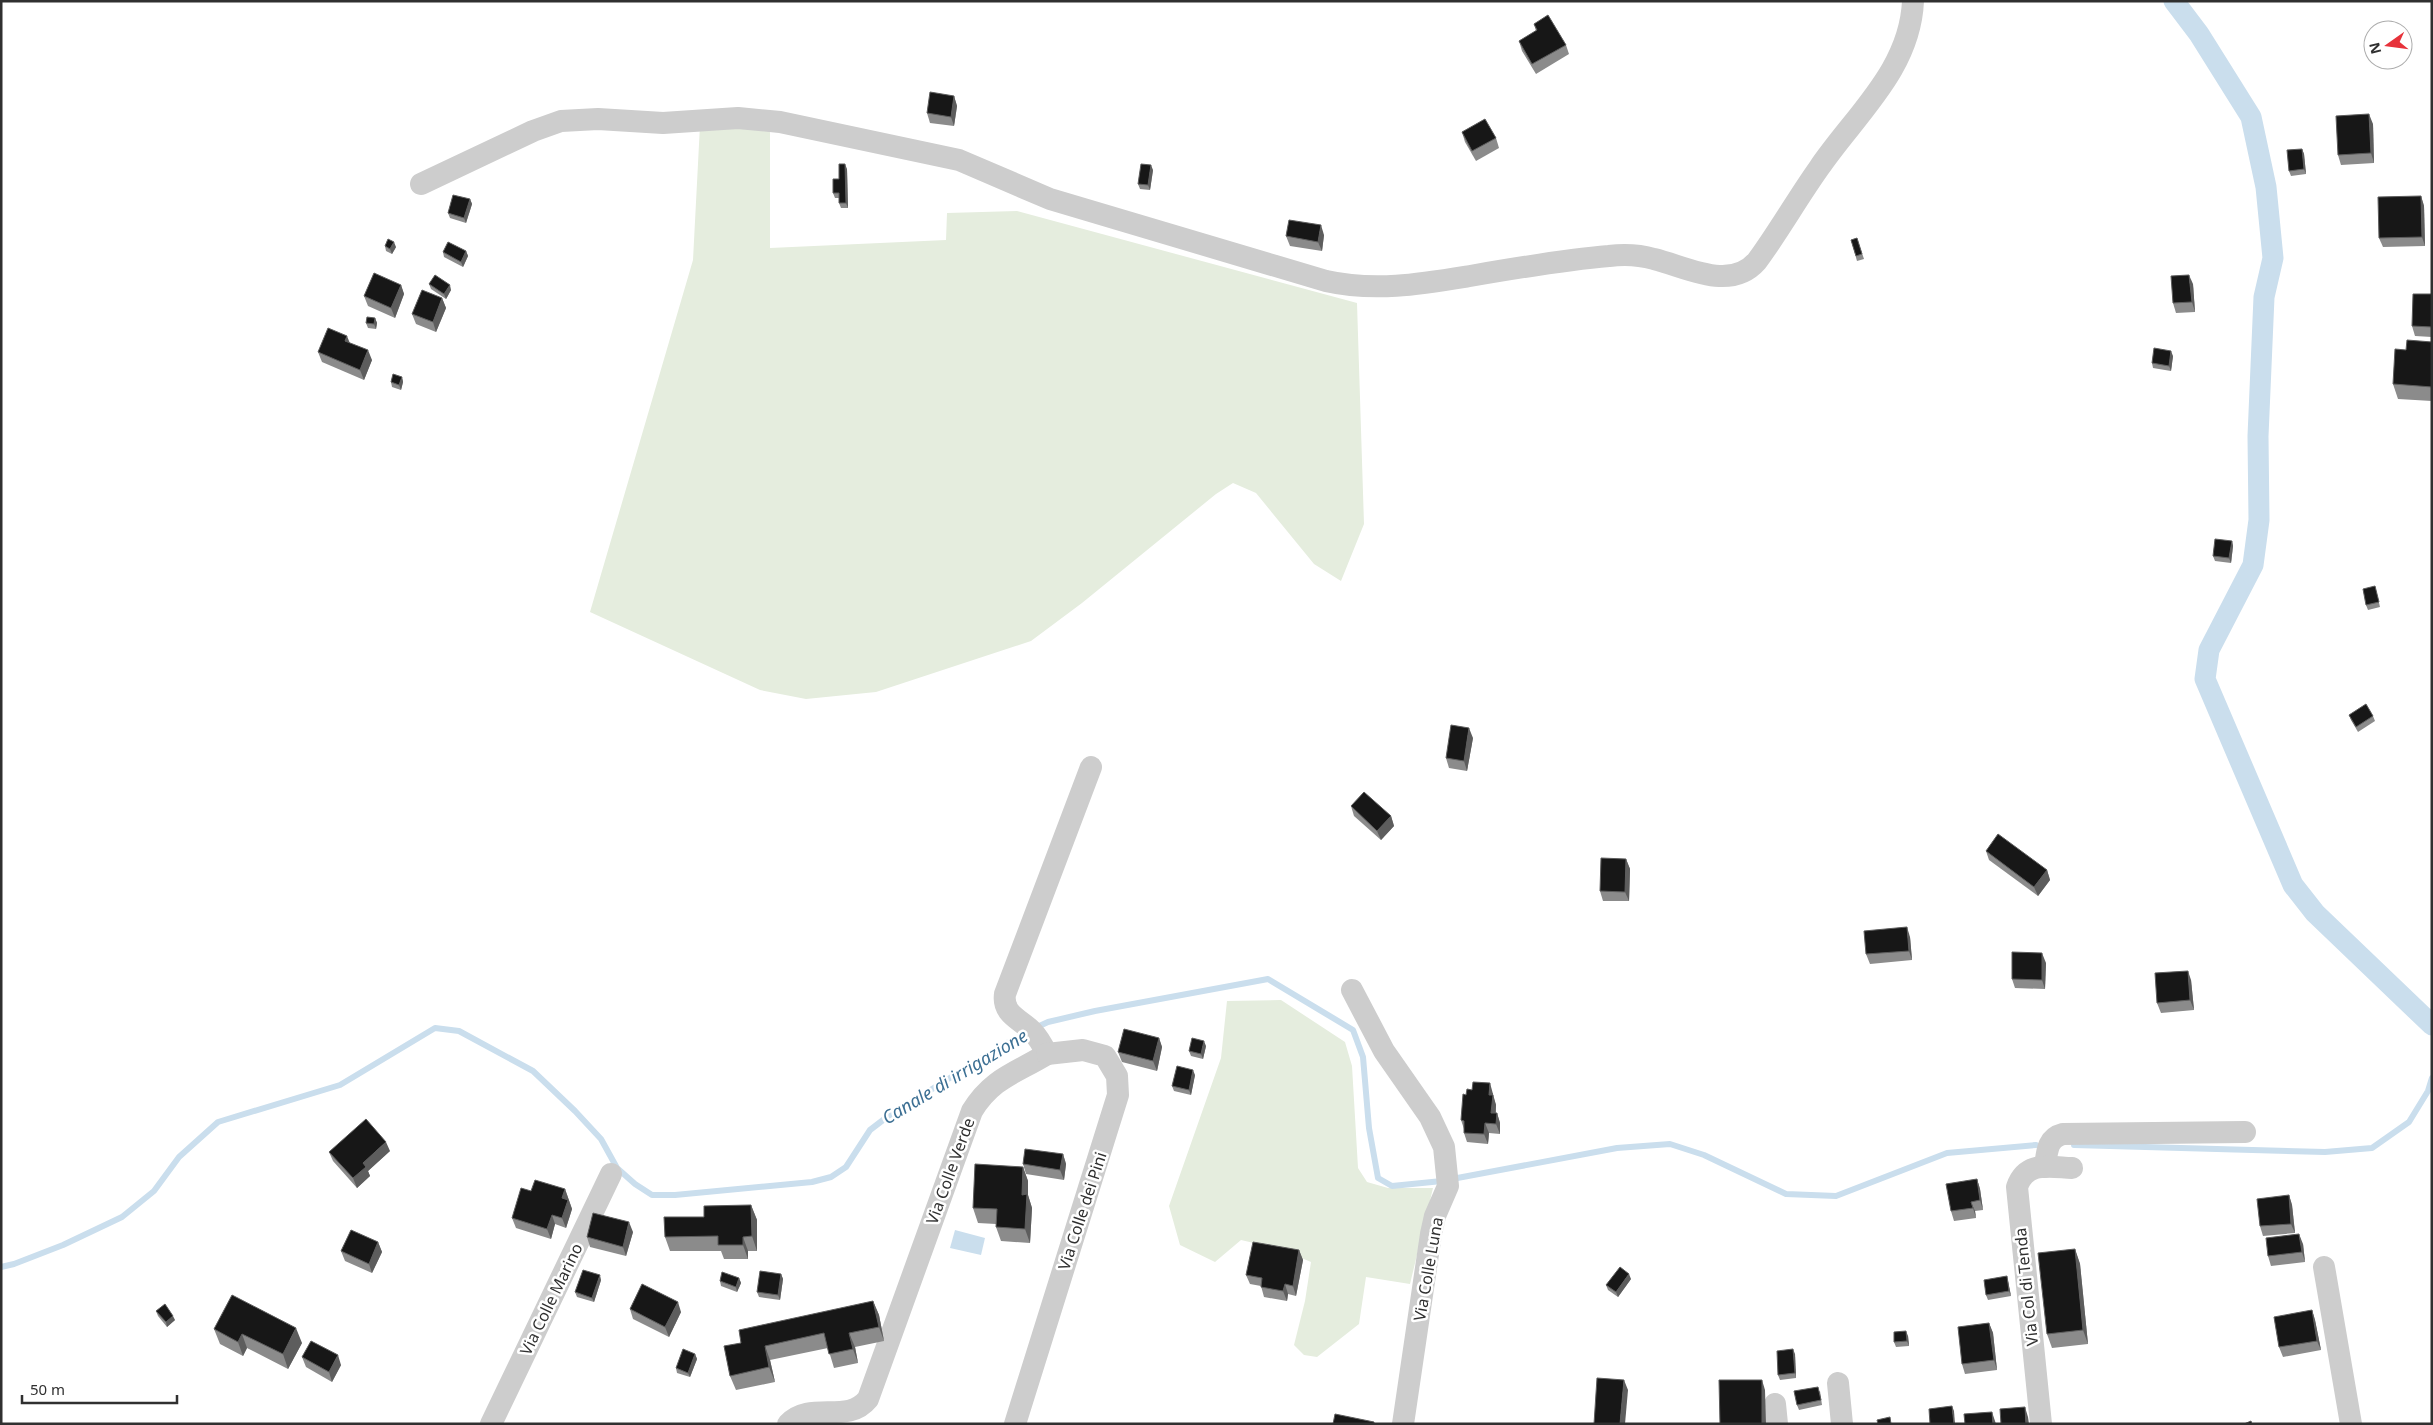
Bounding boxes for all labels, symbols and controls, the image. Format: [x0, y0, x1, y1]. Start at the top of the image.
north arrow [2363, 20, 2413, 70]
text: N [2364, 40, 2385, 56]
water label: Canale di irrigazione [877, 1023, 1032, 1129]
street label: Via Colle Verde [921, 1115, 979, 1227]
street label: Via Colle dei Pini [1053, 1149, 1111, 1273]
street label: Via Colle Luna [1408, 1215, 1448, 1323]
street label: Via Col di Tenda [2009, 1227, 2043, 1347]
street label: Via Colle Marino [514, 1239, 588, 1359]
scale bar [22, 1372, 178, 1404]
text: 50 m [30, 1379, 65, 1399]

